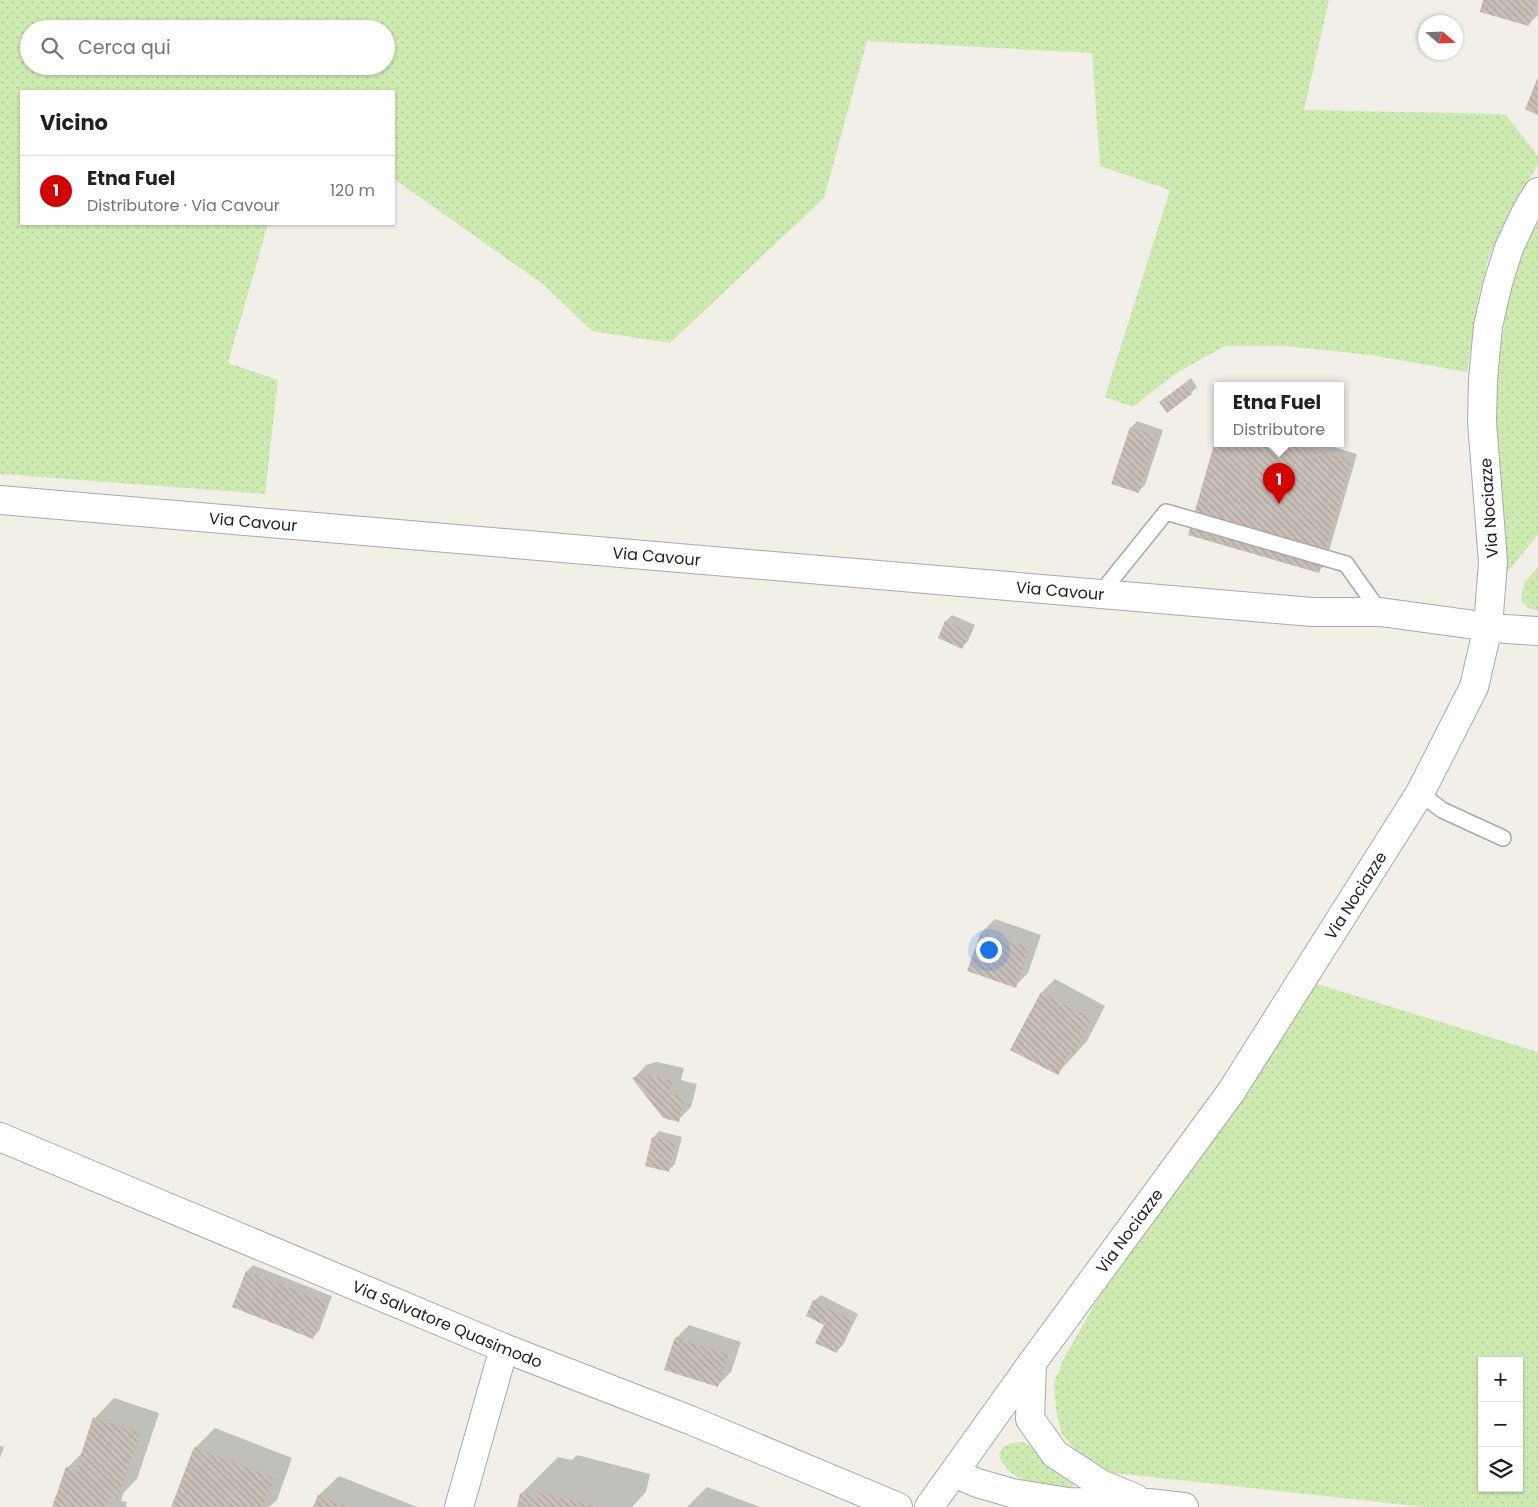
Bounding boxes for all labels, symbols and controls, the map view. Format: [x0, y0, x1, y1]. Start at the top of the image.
north arrow [1418, 15, 1463, 60]
search box [20, 20, 395, 75]
icon: search [38, 34, 66, 62]
text: Cerca qui [78, 34, 171, 61]
text: Vicino [40, 108, 108, 137]
text: Etna Fuel [87, 165, 175, 192]
text: 1 [53, 179, 59, 202]
text: 120 m [330, 179, 375, 202]
text: Distributore · Via Cavour [87, 194, 280, 217]
popup [1214, 382, 1344, 447]
text: Etna Fuel [1233, 389, 1321, 416]
text: Distributore [1233, 418, 1325, 441]
street label: Via Nociazze [1474, 457, 1504, 559]
pin: 1 [1263, 463, 1295, 504]
street label: Via Cavour [208, 506, 298, 537]
street label: Via Cavour [612, 541, 702, 571]
street label: Via Cavour [1015, 575, 1105, 606]
street label: Via Nociazze [1319, 847, 1392, 944]
your location [976, 937, 1002, 963]
street label: Via Nociazze [1090, 1184, 1168, 1278]
street label: Via Salvatore Quasimodo [349, 1274, 546, 1373]
map controls [1478, 1357, 1523, 1492]
button: + [1478, 1357, 1523, 1402]
button: − [1478, 1402, 1523, 1447]
button: layers [1478, 1447, 1523, 1492]

